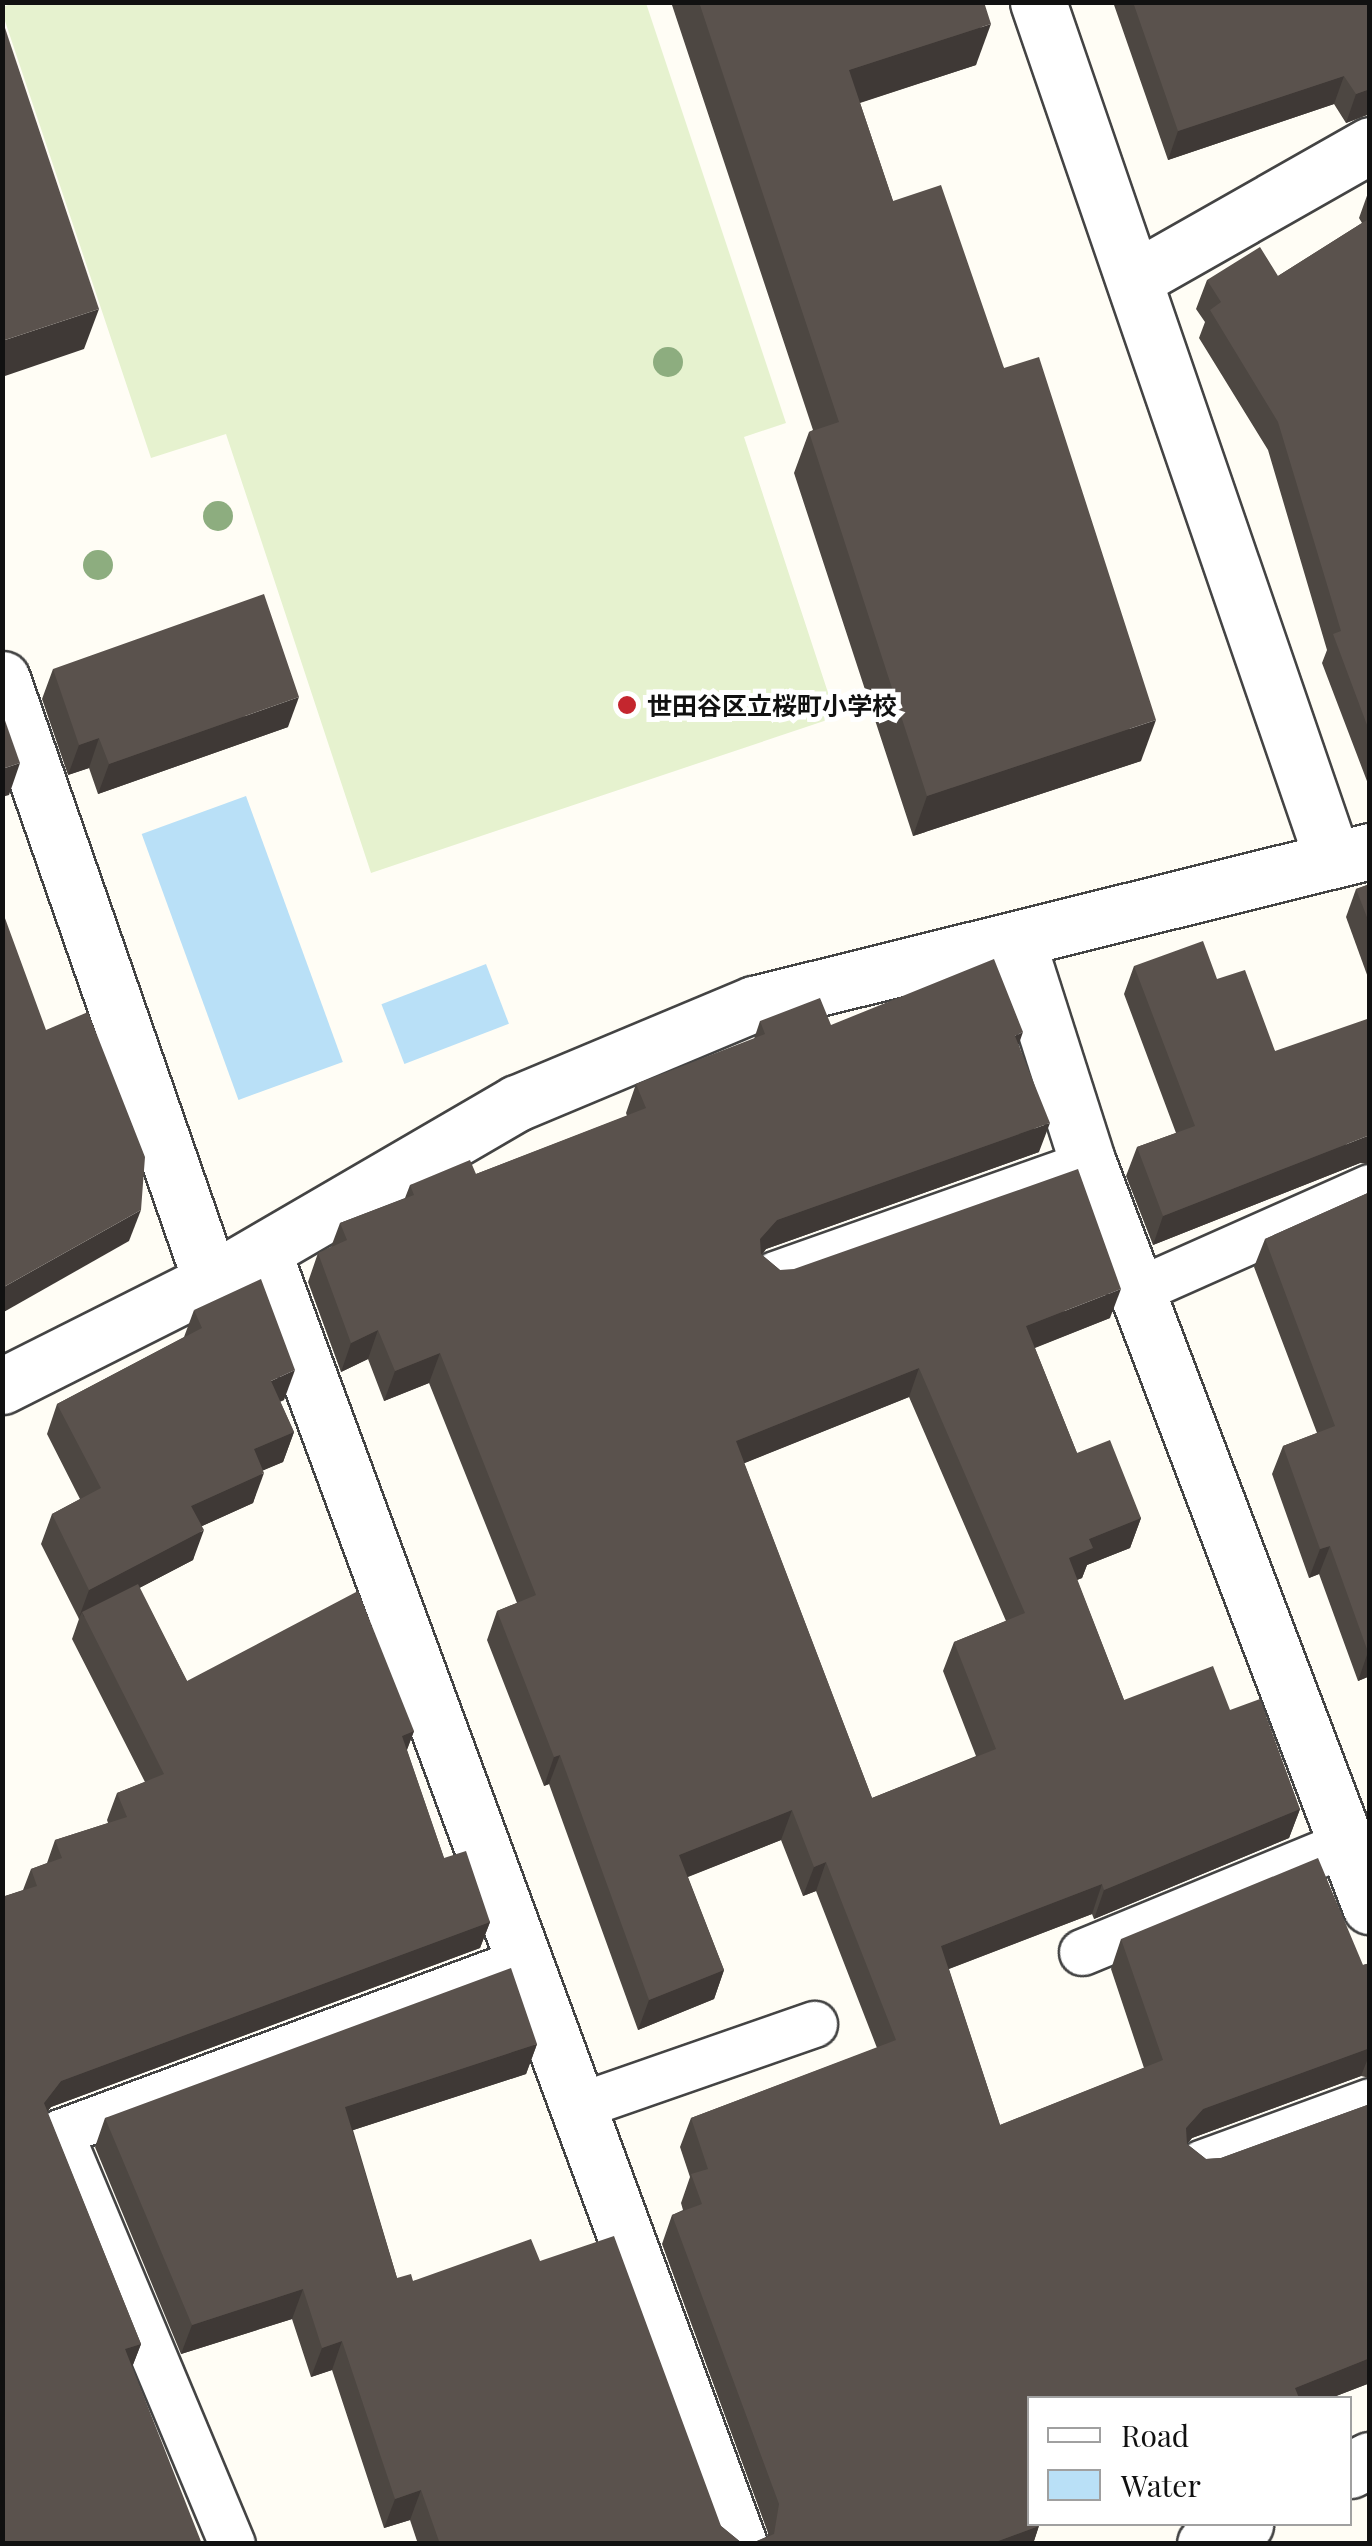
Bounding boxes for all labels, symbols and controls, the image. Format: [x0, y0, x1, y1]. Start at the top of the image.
place label: 世田谷区立桜町小学校 [647, 690, 897, 720]
marker: 世田谷区立桜町小学校 [616, 694, 638, 716]
legend [1027, 2396, 1352, 2526]
text: Road [1121, 2415, 1189, 2455]
text: Water [1121, 2465, 1201, 2505]

